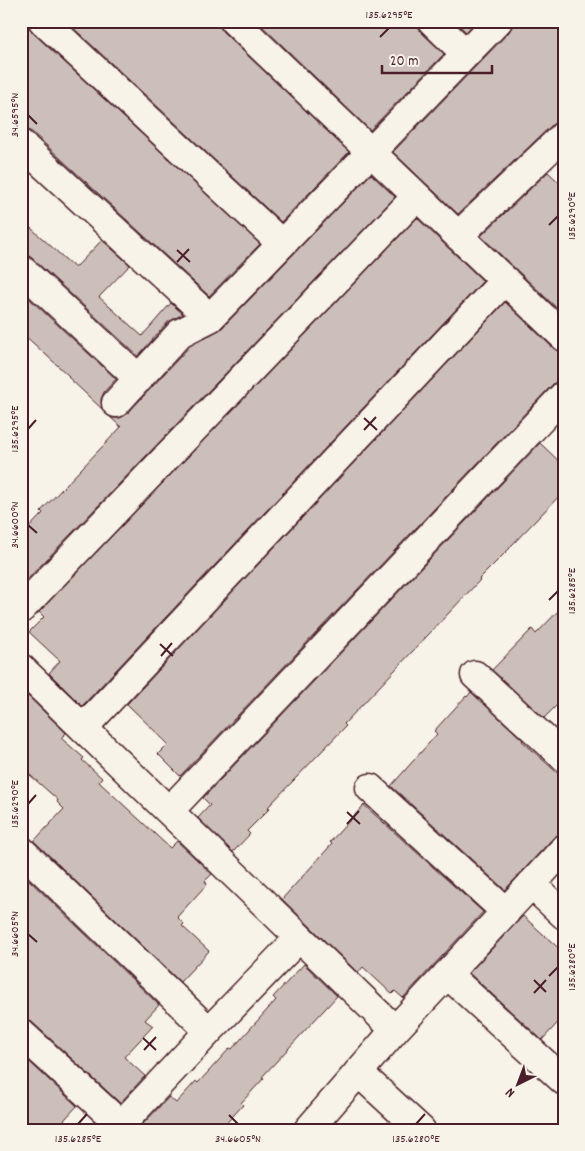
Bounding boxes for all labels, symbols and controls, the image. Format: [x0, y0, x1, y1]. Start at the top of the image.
text: 135.6295°E [366, 7, 413, 24]
scale bar [382, 42, 492, 74]
text: 20 m [390, 51, 418, 73]
text: 34.6595°N [7, 93, 24, 137]
text: 135.6290°E [564, 191, 581, 240]
text: 135.6295°E [7, 405, 24, 452]
text: 34.6600°N [7, 501, 24, 548]
text: 135.6285°E [564, 567, 581, 614]
text: 135.6290°E [7, 779, 24, 828]
text: 34.6605°N [7, 911, 24, 957]
text: 135.6280°E [564, 943, 581, 991]
north arrow [492, 1058, 542, 1108]
text: N [501, 1082, 520, 1102]
text: 135.6285°E [55, 1131, 102, 1148]
text: 34.6605°N [215, 1131, 261, 1148]
text: 135.6280°E [392, 1131, 440, 1148]

